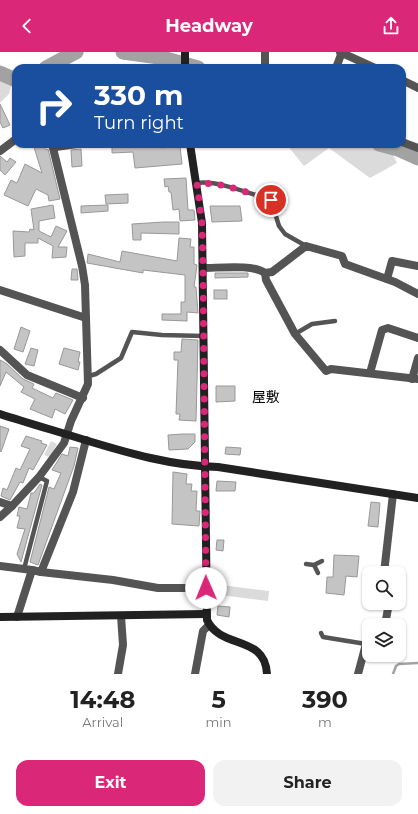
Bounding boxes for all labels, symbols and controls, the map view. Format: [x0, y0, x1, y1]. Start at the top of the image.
icon: back [16, 15, 38, 37]
text: Headway [165, 15, 253, 37]
icon: share [380, 15, 402, 37]
text: 330 m [94, 78, 183, 112]
icon: right [28, 80, 80, 132]
text: Turn right [94, 112, 184, 134]
pin [254, 183, 288, 217]
icon: arrive [260, 189, 282, 211]
district label: 屋敷 [252, 388, 280, 406]
map controls [362, 566, 406, 662]
button: search [362, 566, 406, 610]
position arrow [185, 567, 227, 609]
button: layers [362, 618, 406, 662]
text: 14:48 [70, 685, 135, 714]
text: 5 [211, 685, 226, 714]
text: 390 [302, 685, 348, 714]
text: Arrival [82, 714, 123, 730]
text: min [206, 714, 232, 730]
text: m [318, 714, 332, 730]
button: Exit [16, 760, 205, 806]
button: Share [213, 760, 402, 806]

